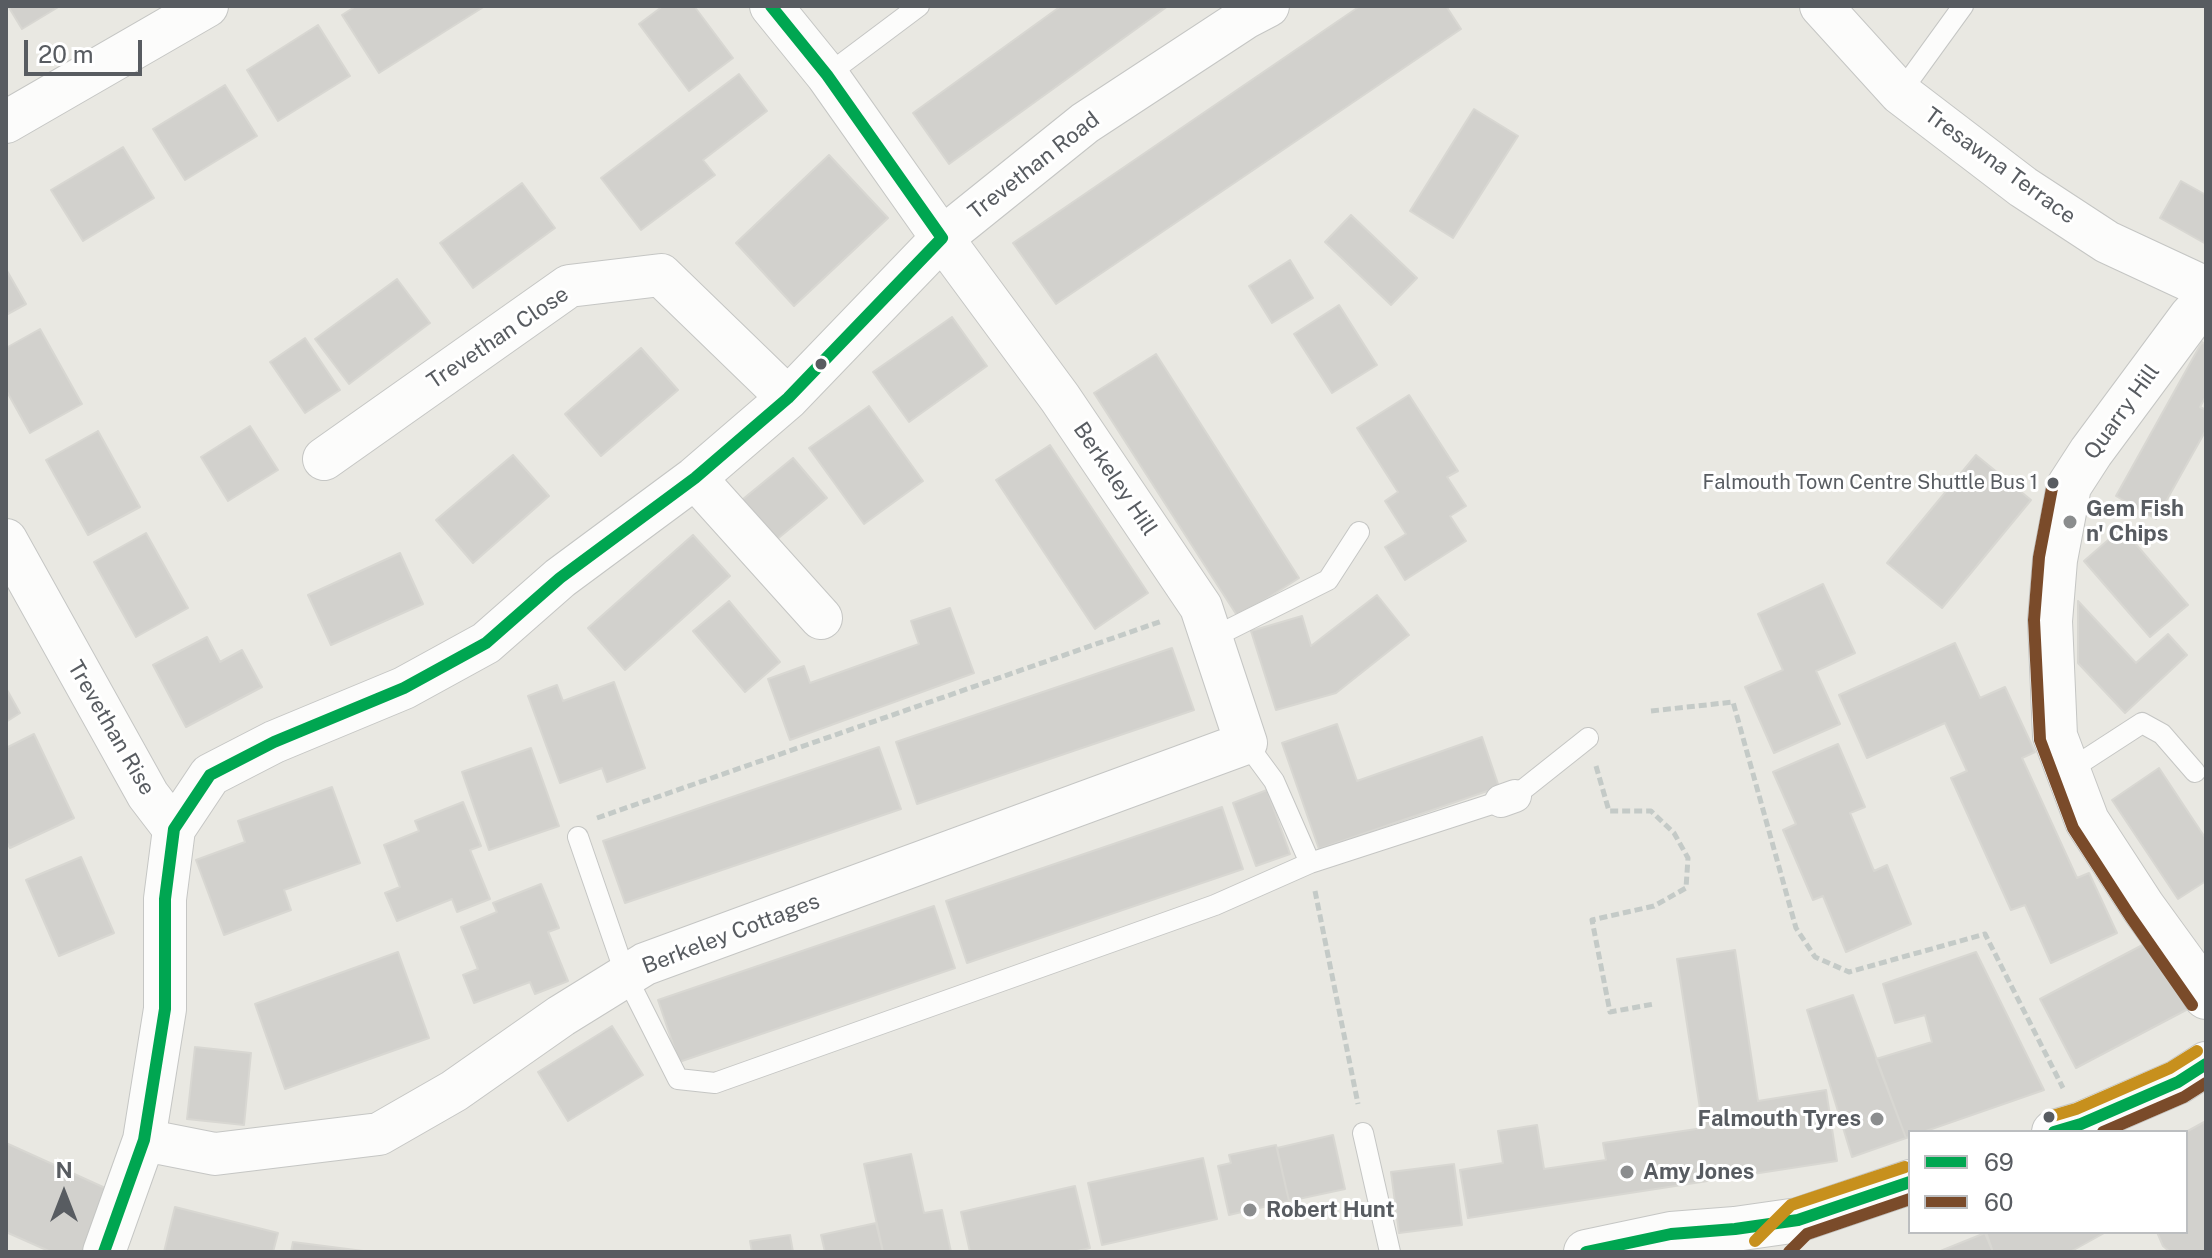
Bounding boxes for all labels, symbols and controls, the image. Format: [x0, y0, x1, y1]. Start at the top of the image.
scale bar [28, 24, 146, 74]
text: 20 m [38, 40, 94, 68]
street label: Tresawna Terrace [1919, 102, 2081, 230]
street label: Trevethan Road [963, 107, 1105, 225]
street label: Trevethan Close [422, 281, 574, 395]
unlabelled marker [813, 356, 829, 372]
street label: Quarry Hill [2079, 359, 2165, 465]
street label: Berkeley Hill [1067, 417, 1163, 541]
place label: Falmouth Town Centre Shuttle Bus 1 [1702, 471, 2038, 495]
marker: Falmouth Town Centre Shuttle Bus 1 [2045, 475, 2061, 491]
place label: Gem Fish n' Chips [2086, 496, 2184, 548]
marker: Gem Fish n' Chips [2061, 513, 2079, 531]
street label: Trevethan Rise [62, 656, 160, 800]
street label: Berkeley Cottages [639, 888, 823, 980]
place label: Falmouth Tyres [1698, 1106, 1861, 1132]
unlabelled marker [2041, 1109, 2057, 1125]
marker: Falmouth Tyres [1868, 1110, 1886, 1128]
legend [1908, 1130, 2188, 1234]
text: 69 [1984, 1148, 2014, 1176]
north arrow [24, 1154, 104, 1234]
text: N [55, 1157, 73, 1183]
place label: Amy Jones [1643, 1159, 1754, 1185]
marker: Amy Jones [1618, 1163, 1636, 1181]
text: 60 [1984, 1188, 2013, 1216]
place label: Robert Hunt [1266, 1197, 1395, 1223]
marker: Robert Hunt [1241, 1201, 1259, 1219]

